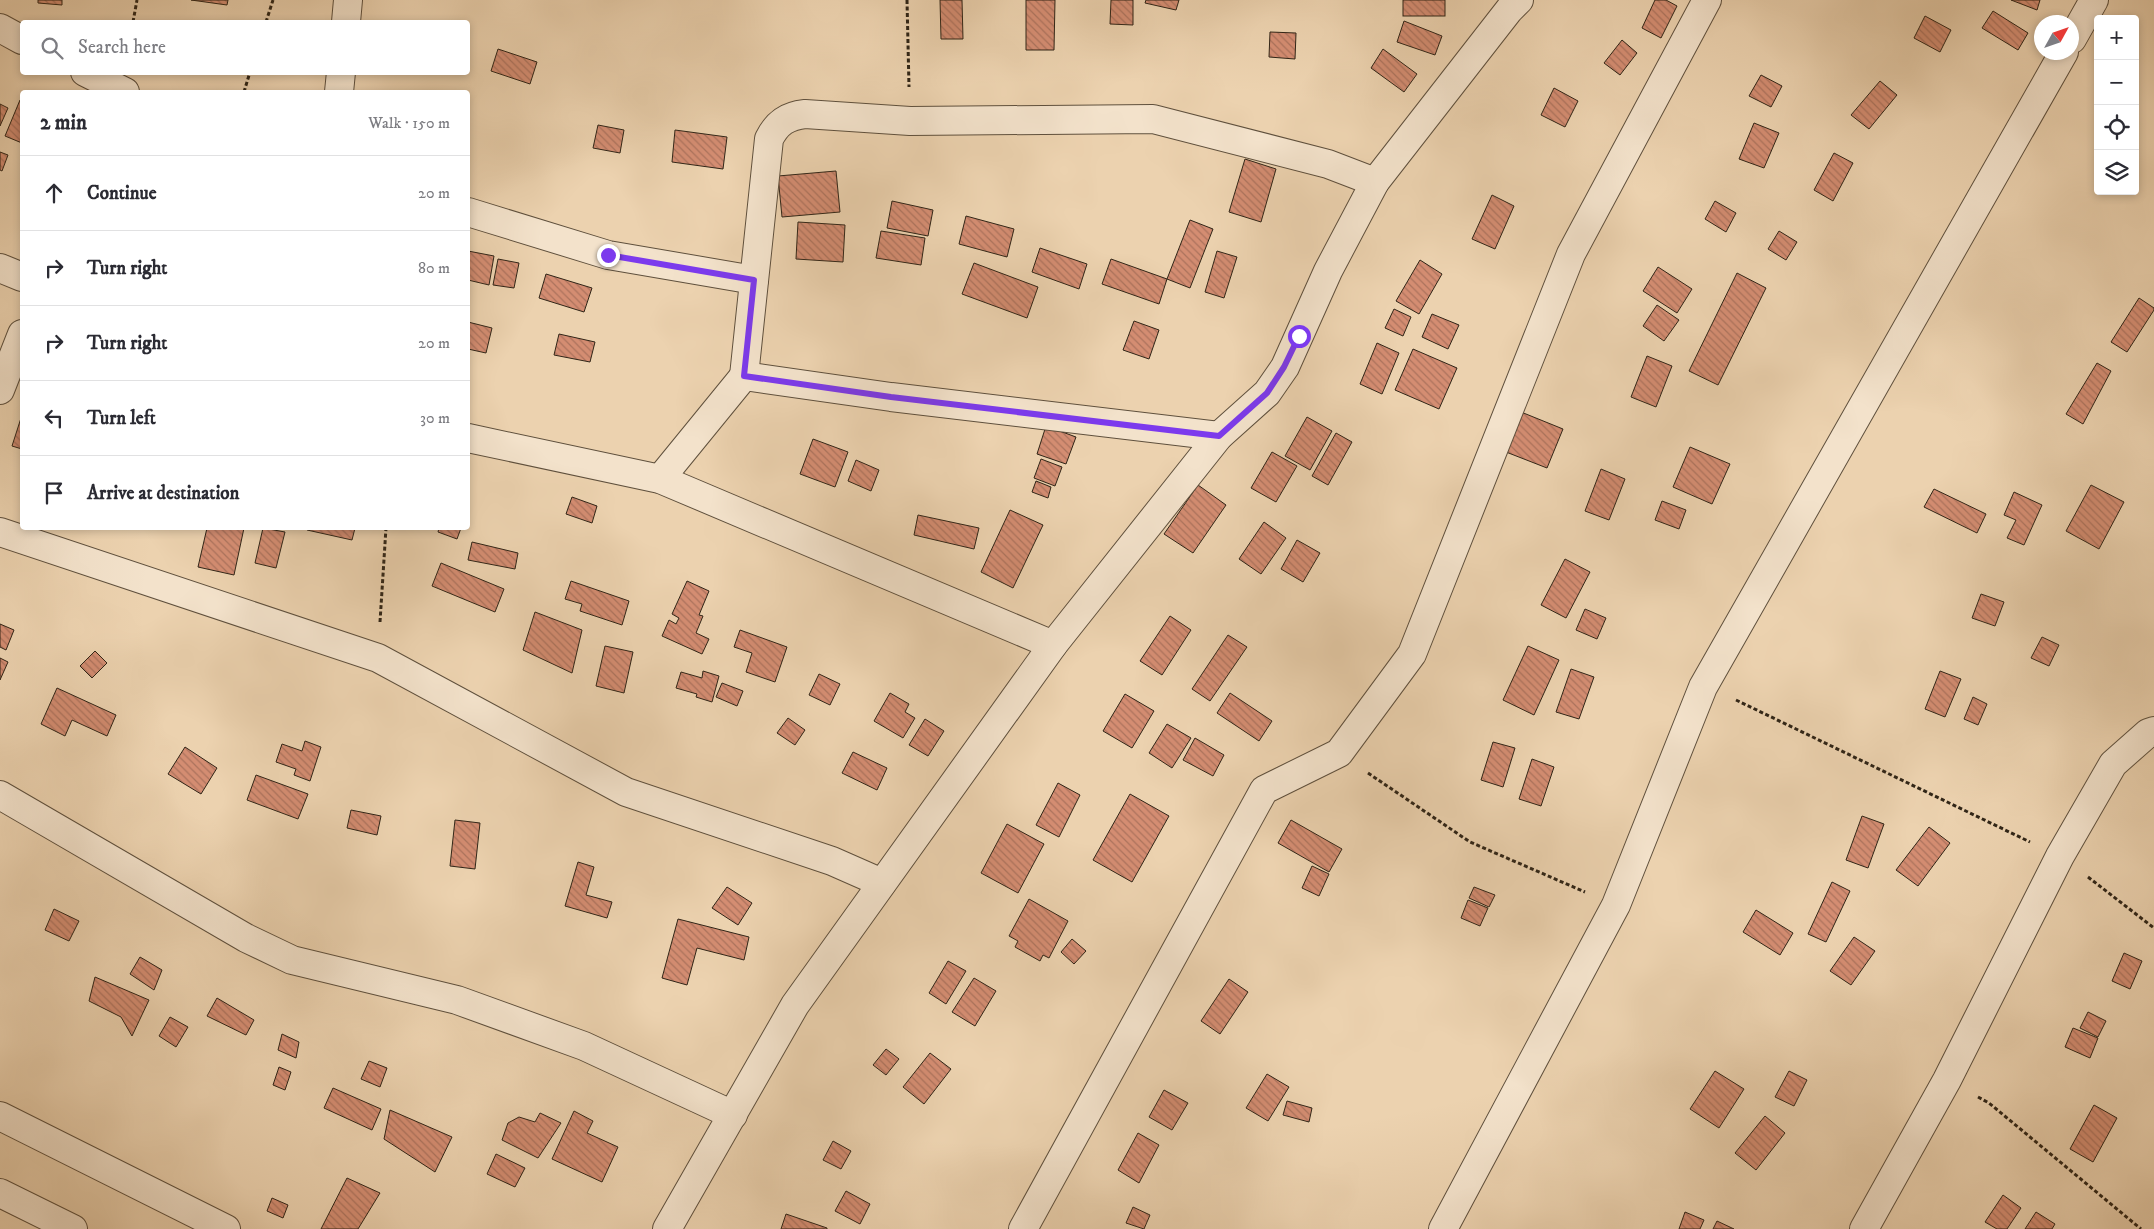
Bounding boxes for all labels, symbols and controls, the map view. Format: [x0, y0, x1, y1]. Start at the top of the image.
north arrow [2034, 15, 2079, 60]
map controls [2094, 15, 2139, 195]
button: + [2094, 15, 2139, 60]
search box [20, 20, 470, 75]
icon: search [38, 34, 66, 62]
text: Search here [78, 36, 166, 59]
button: − [2094, 60, 2139, 105]
button: locate [2094, 105, 2139, 150]
text: 2 min [40, 110, 87, 136]
text: Walk · 150 m [368, 113, 450, 133]
button: layers [2094, 150, 2139, 195]
icon: ahead [40, 179, 68, 207]
text: Continue [87, 182, 157, 205]
text: 20 m [418, 183, 450, 203]
route end [597, 244, 620, 267]
icon: right [40, 254, 68, 282]
text: Turn right [87, 257, 167, 280]
text: 80 m [418, 258, 450, 278]
route start [1288, 325, 1311, 348]
icon: right [40, 329, 68, 357]
text: Turn right [87, 332, 167, 355]
text: 20 m [418, 333, 450, 353]
icon: left [40, 404, 68, 432]
text: Turn left [87, 407, 156, 430]
text: 30 m [420, 408, 450, 428]
icon: arrive [40, 479, 68, 507]
text: Arrive at destination [87, 482, 239, 505]

